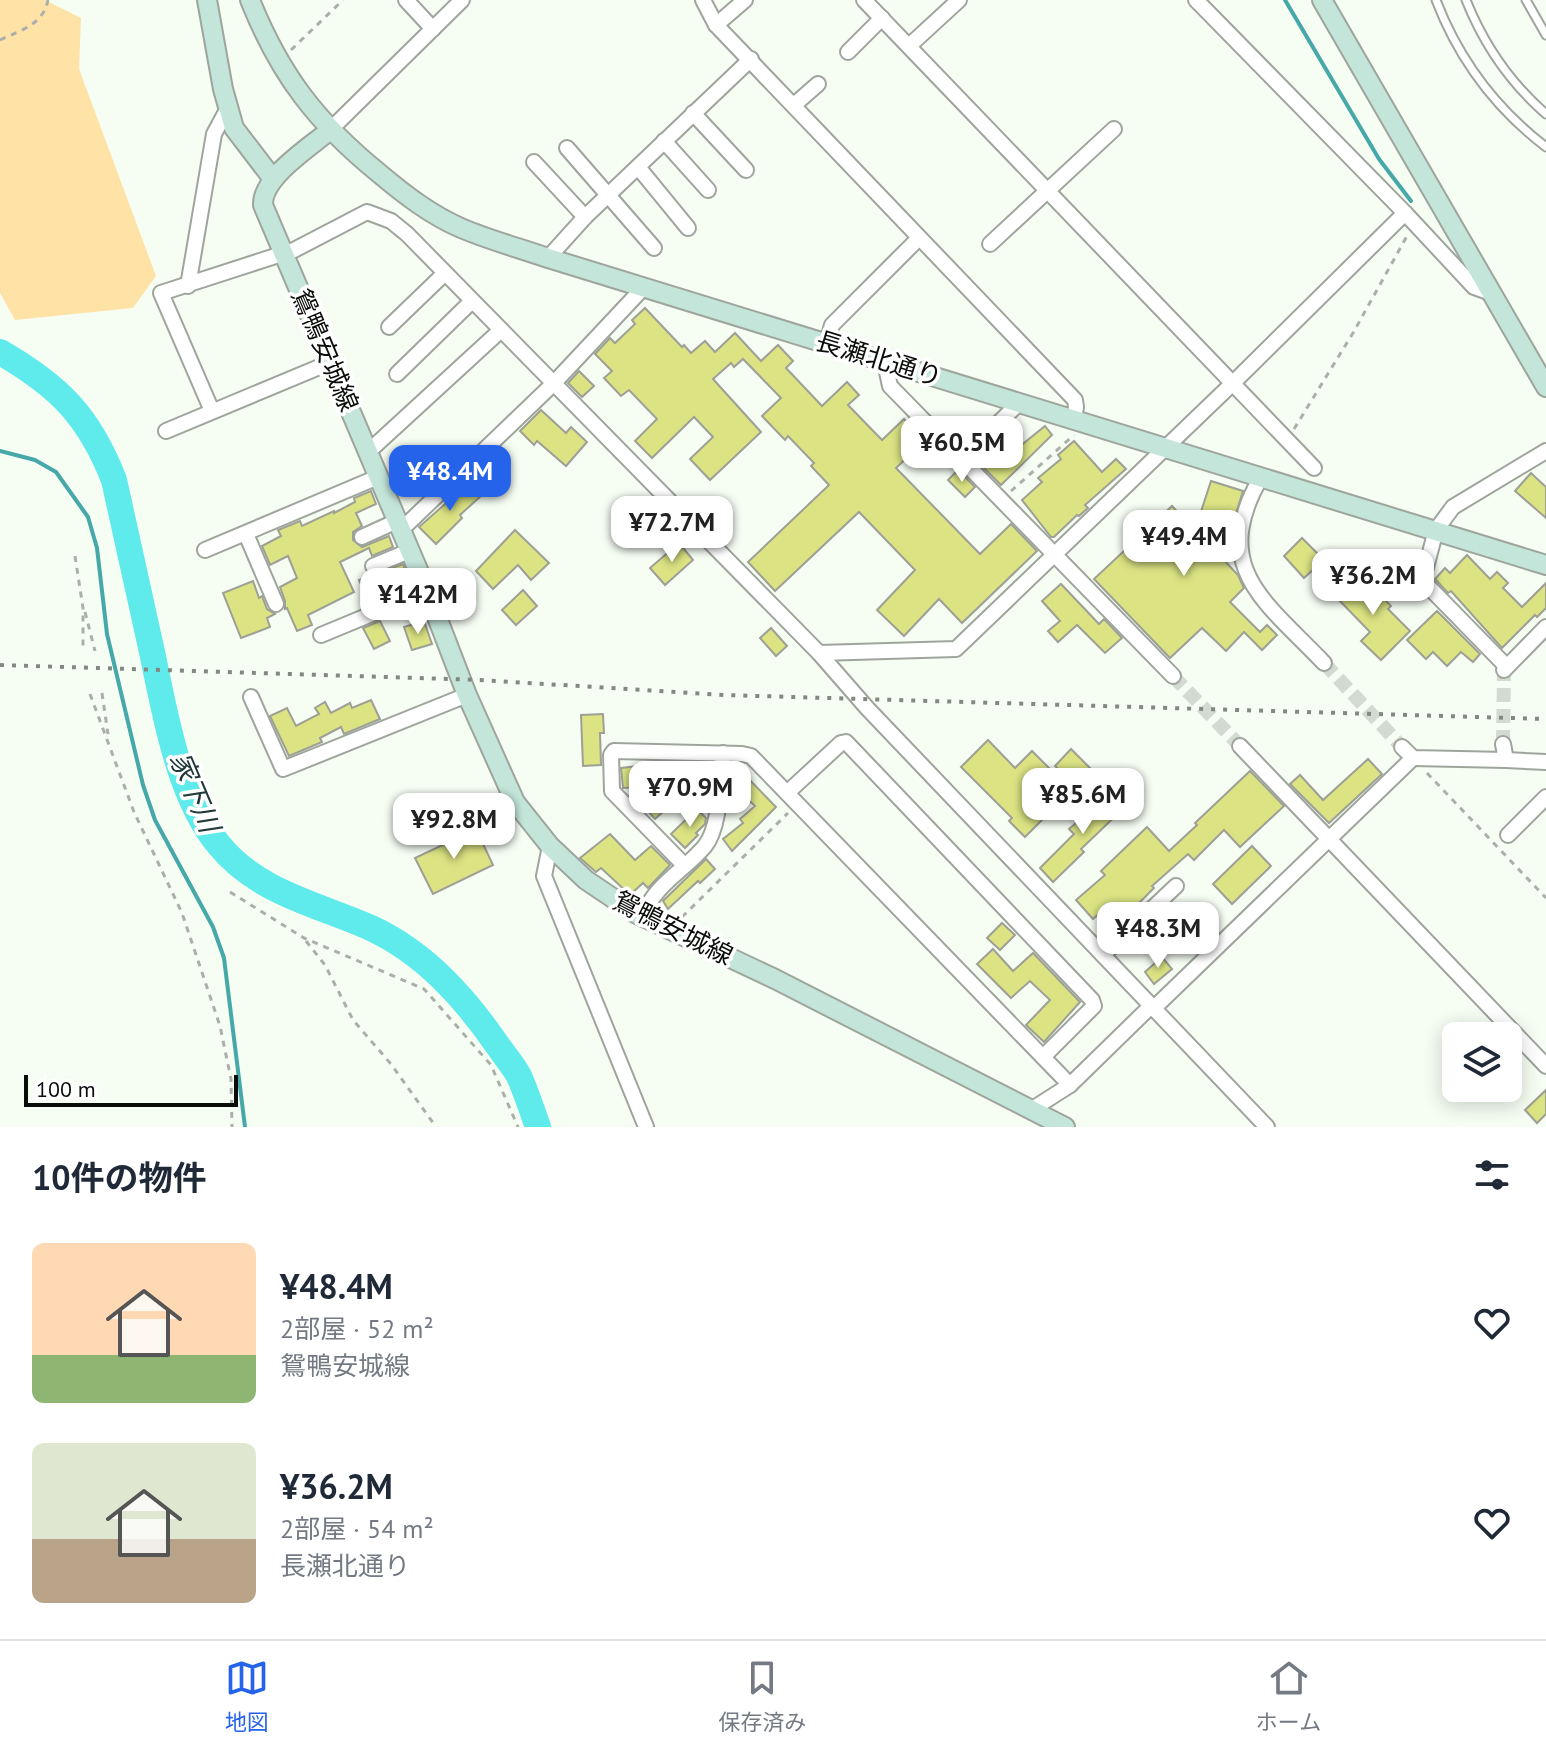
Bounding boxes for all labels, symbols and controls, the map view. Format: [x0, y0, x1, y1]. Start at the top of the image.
street label: 鴛鴨安城線 [285, 284, 366, 416]
street label: 長瀬北通り [812, 324, 946, 393]
pin: ¥60.5M [897, 416, 1027, 484]
text: ¥60.5M [919, 425, 1005, 458]
pin: ¥48.4M [385, 445, 515, 513]
text: ¥48.4M [407, 454, 493, 487]
pin: ¥72.7M [607, 496, 737, 564]
text: ¥72.7M [629, 505, 715, 538]
pin: ¥49.4M [1119, 510, 1249, 578]
text: ¥49.4M [1141, 519, 1227, 552]
pin: ¥36.2M [1308, 549, 1438, 617]
text: ¥36.2M [1330, 558, 1416, 591]
pin: ¥142M [362, 568, 474, 636]
text: ¥142M [378, 577, 458, 610]
water label: 家下川 [162, 746, 230, 840]
pin: ¥70.9M [625, 761, 755, 829]
pin: ¥85.6M [1018, 768, 1148, 836]
text: ¥70.9M [647, 770, 733, 803]
text: ¥85.6M [1040, 777, 1126, 810]
pin: ¥92.8M [389, 793, 519, 861]
text: ¥92.8M [411, 802, 497, 835]
street label: 鴛鴨安城線 [608, 883, 739, 972]
pin: ¥48.3M [1093, 902, 1223, 970]
text: ¥48.3M [1115, 911, 1201, 944]
map controls [1442, 1022, 1522, 1102]
button: layers [1442, 1022, 1522, 1102]
scale bar [24, 1071, 238, 1107]
text: 100 m [36, 1075, 96, 1103]
icon: filters [1470, 1153, 1514, 1197]
text: 10件の物件 [32, 1155, 207, 1199]
text: ¥48.4M [280, 1264, 393, 1308]
icon: home [96, 1275, 192, 1371]
icon: heart [1470, 1301, 1514, 1345]
text: 2部屋 · 52 m² [280, 1312, 434, 1345]
text: 鴛鴨安城線 [280, 1349, 410, 1382]
text: ¥36.2M [280, 1464, 393, 1508]
icon: home [96, 1475, 192, 1571]
icon: heart [1470, 1501, 1514, 1545]
text: 2部屋 · 54 m² [280, 1512, 434, 1545]
text: 長瀬北通り [280, 1549, 410, 1582]
tab: 地図 [225, 1656, 269, 1736]
tab: 保存済み [718, 1656, 806, 1736]
tab: ホーム [1256, 1656, 1321, 1736]

